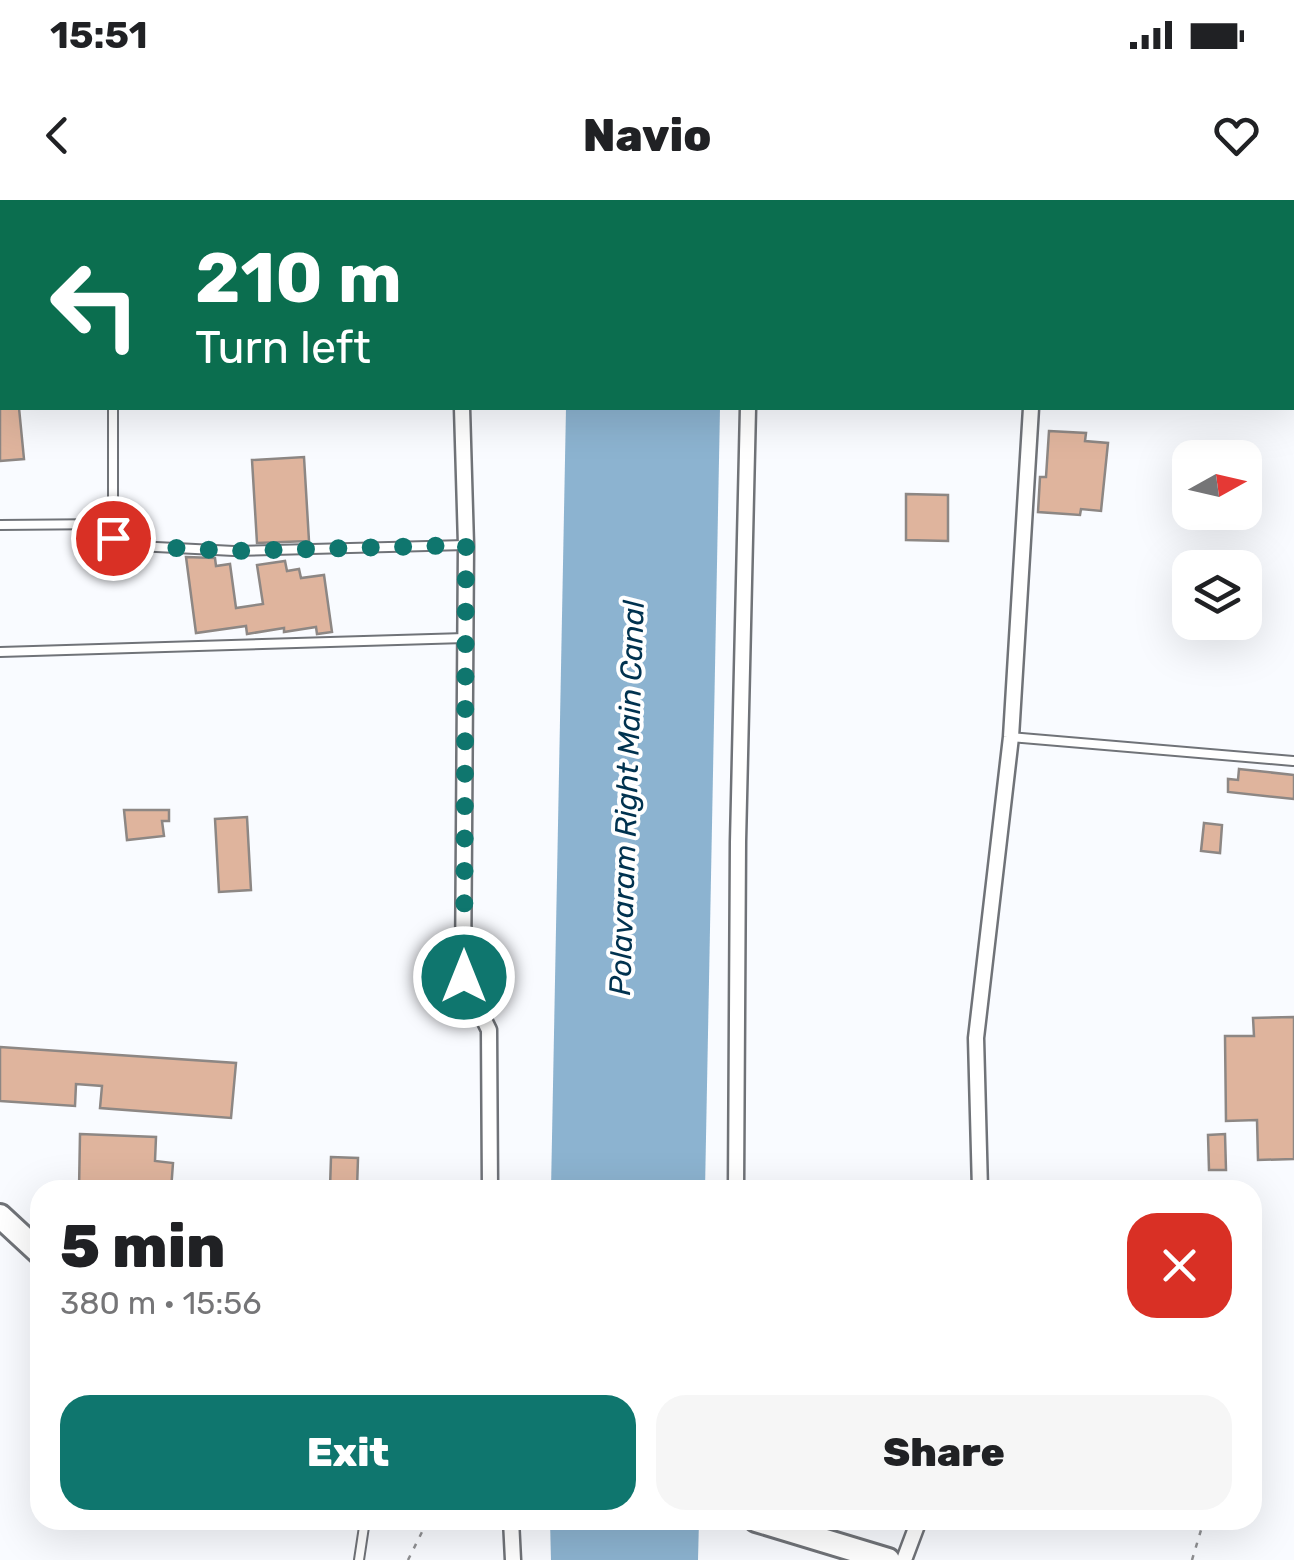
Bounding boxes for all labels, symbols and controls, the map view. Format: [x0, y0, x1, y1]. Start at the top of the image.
text: 15:51 [50, 12, 148, 58]
icon: back [30, 108, 85, 163]
icon: heart [1209, 108, 1264, 163]
text: Navio [583, 109, 711, 162]
text: 210 m [195, 237, 402, 320]
icon: left [30, 240, 160, 370]
text: Turn left [195, 321, 371, 374]
north arrow [1172, 440, 1262, 530]
map controls [1172, 440, 1262, 640]
pin [71, 496, 156, 581]
icon: arrive [86, 511, 141, 566]
button: layers [1172, 550, 1262, 640]
water label: Polavaram Right Main Canal [602, 599, 652, 996]
position arrow [412, 925, 516, 1029]
text: 5 min [60, 1211, 225, 1282]
button: close [1127, 1213, 1232, 1318]
text: 380 m · 15:56 [60, 1284, 262, 1322]
button: Exit [60, 1395, 636, 1510]
button: Share [656, 1395, 1232, 1510]

